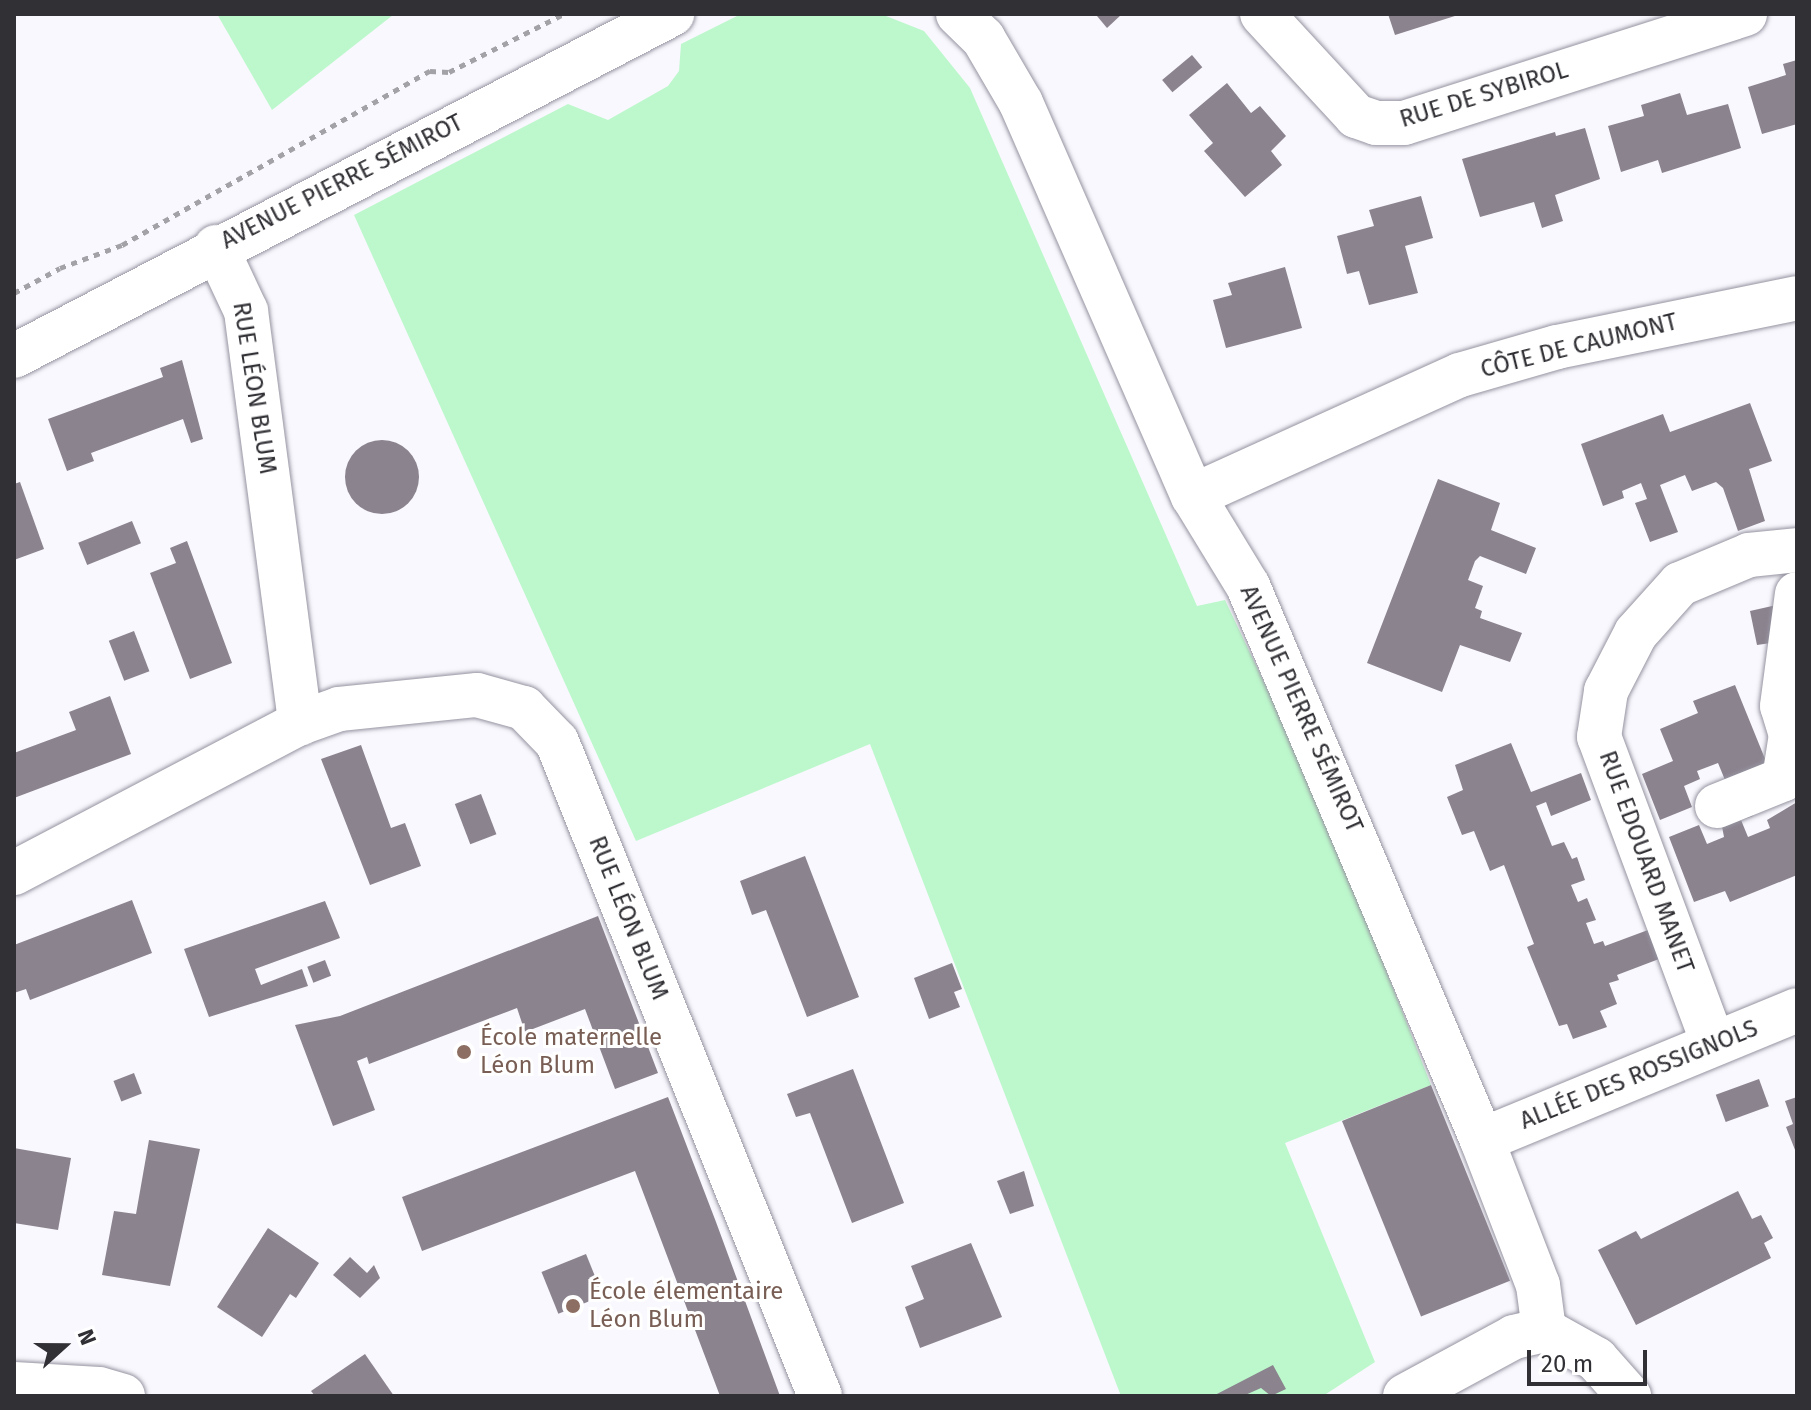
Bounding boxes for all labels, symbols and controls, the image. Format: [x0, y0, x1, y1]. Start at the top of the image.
street label: RUE DE SYBIROL [1396, 56, 1572, 134]
street label: AVENUE PIERRE SÉMIROT [216, 108, 468, 256]
street label: RUE LÉON BLUM [226, 300, 282, 476]
street label: CÔTE DE CAUMONT [1478, 308, 1680, 384]
street label: AVENUE PIERRE SÉMIROT [1233, 581, 1369, 837]
street label: RUE EDOUARD MANET [1592, 747, 1700, 977]
street label: RUE LÉON BLUM [582, 832, 674, 1004]
street label: ALLÉE DES ROSSIGNOLS [1516, 1014, 1762, 1136]
place label: École maternelle Léon Blum [480, 1024, 662, 1080]
marker: École maternelle Léon Blum [455, 1043, 473, 1061]
place label: École élementaire Léon Blum [589, 1278, 783, 1334]
marker: École élementaire Léon Blum [564, 1297, 582, 1315]
north arrow [24, 1306, 104, 1386]
text: N [72, 1326, 102, 1349]
scale bar [1531, 1334, 1651, 1384]
text: 20 m [1541, 1350, 1593, 1378]

